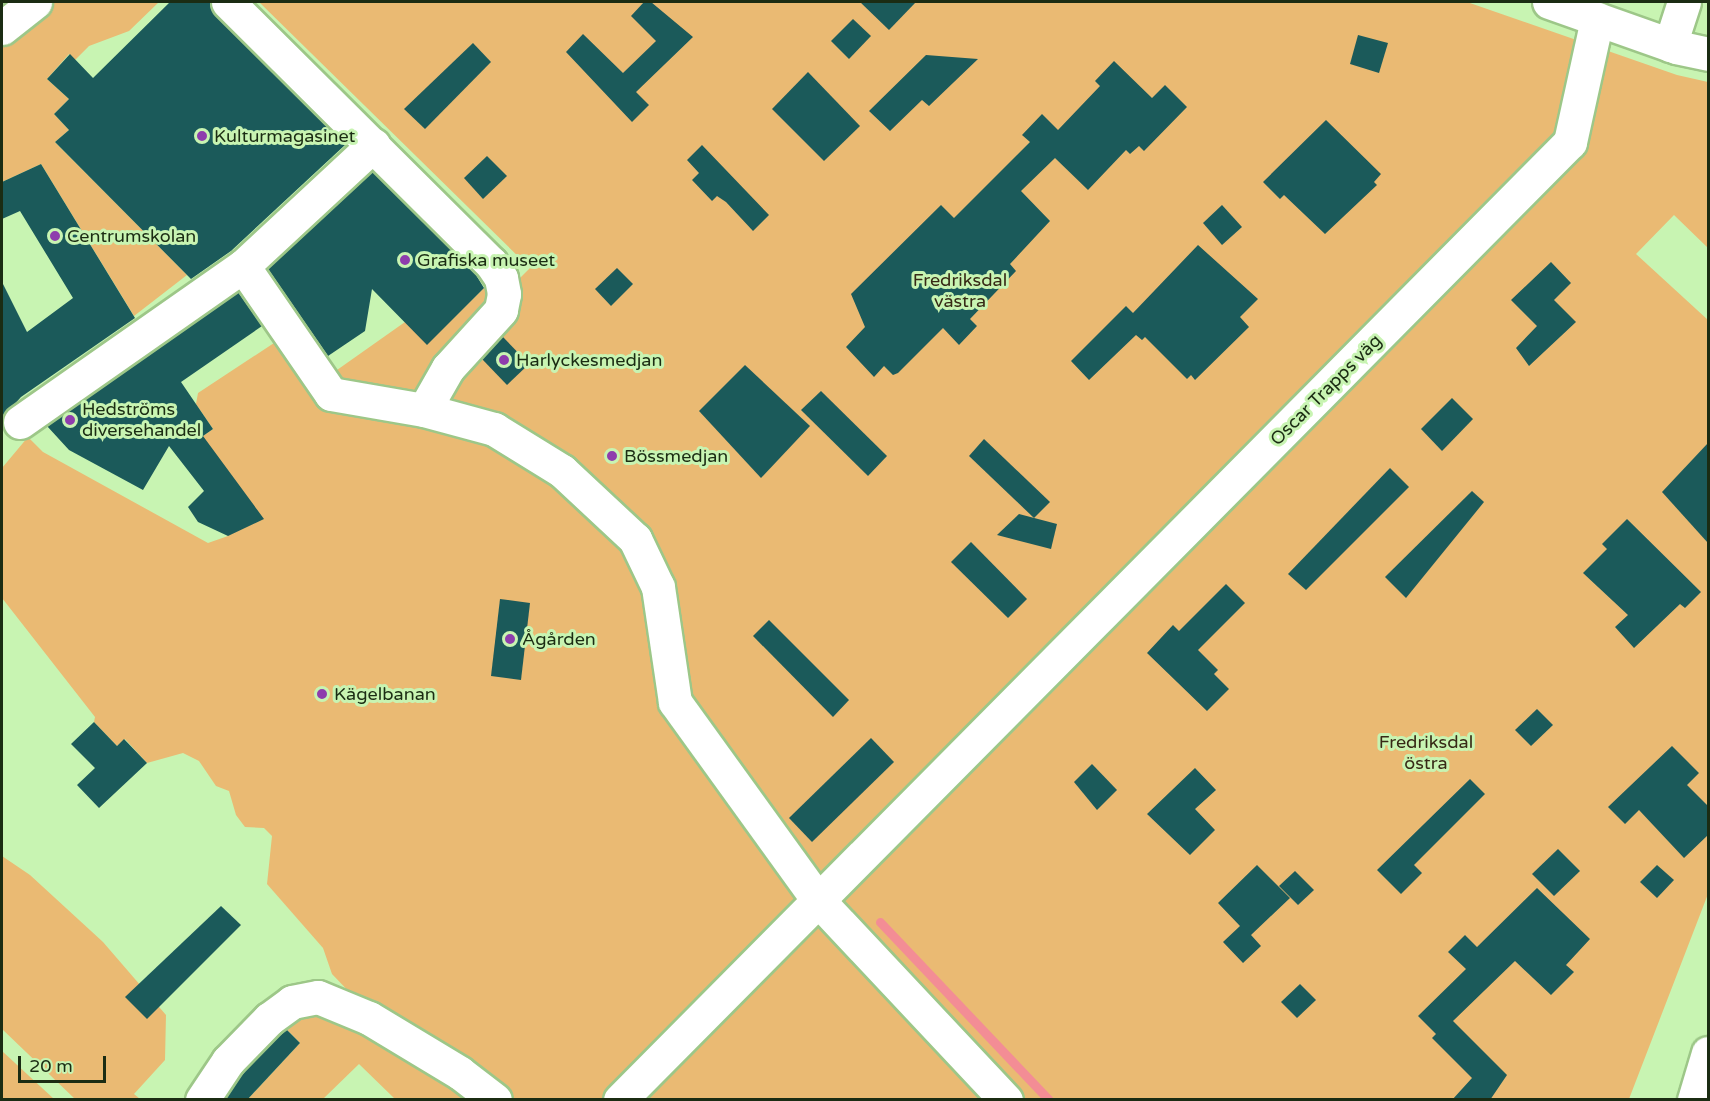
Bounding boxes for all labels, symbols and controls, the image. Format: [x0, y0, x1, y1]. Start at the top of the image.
place label: Kulturmagasinet [214, 125, 355, 147]
marker: Kulturmagasinet [195, 129, 209, 143]
place label: Centrumskolan [67, 225, 196, 247]
marker: Centrumskolan [48, 229, 62, 243]
place label: Grafiska museet [417, 249, 555, 271]
marker: Grafiska museet [398, 253, 412, 267]
park label: Fredriksdal västra [913, 270, 1007, 312]
street label: Oscar Trapps väg [1266, 330, 1386, 450]
place label: Harlyckesmedjan [516, 349, 662, 371]
marker: Harlyckesmedjan [497, 353, 511, 367]
place label: Hedströms diversehandel [82, 399, 201, 442]
marker: Hedströms diversehandel [63, 413, 77, 427]
place label: Bössmedjan [624, 445, 728, 467]
marker: Bössmedjan [605, 449, 619, 463]
place label: Ågården [522, 628, 596, 650]
marker: Ågården [503, 632, 517, 646]
place label: Kägelbanan [334, 683, 436, 705]
marker: Kägelbanan [315, 687, 329, 701]
park label: Fredriksdal östra [1379, 732, 1473, 774]
scale bar [21, 1044, 110, 1082]
text: 20 m [29, 1055, 73, 1077]

